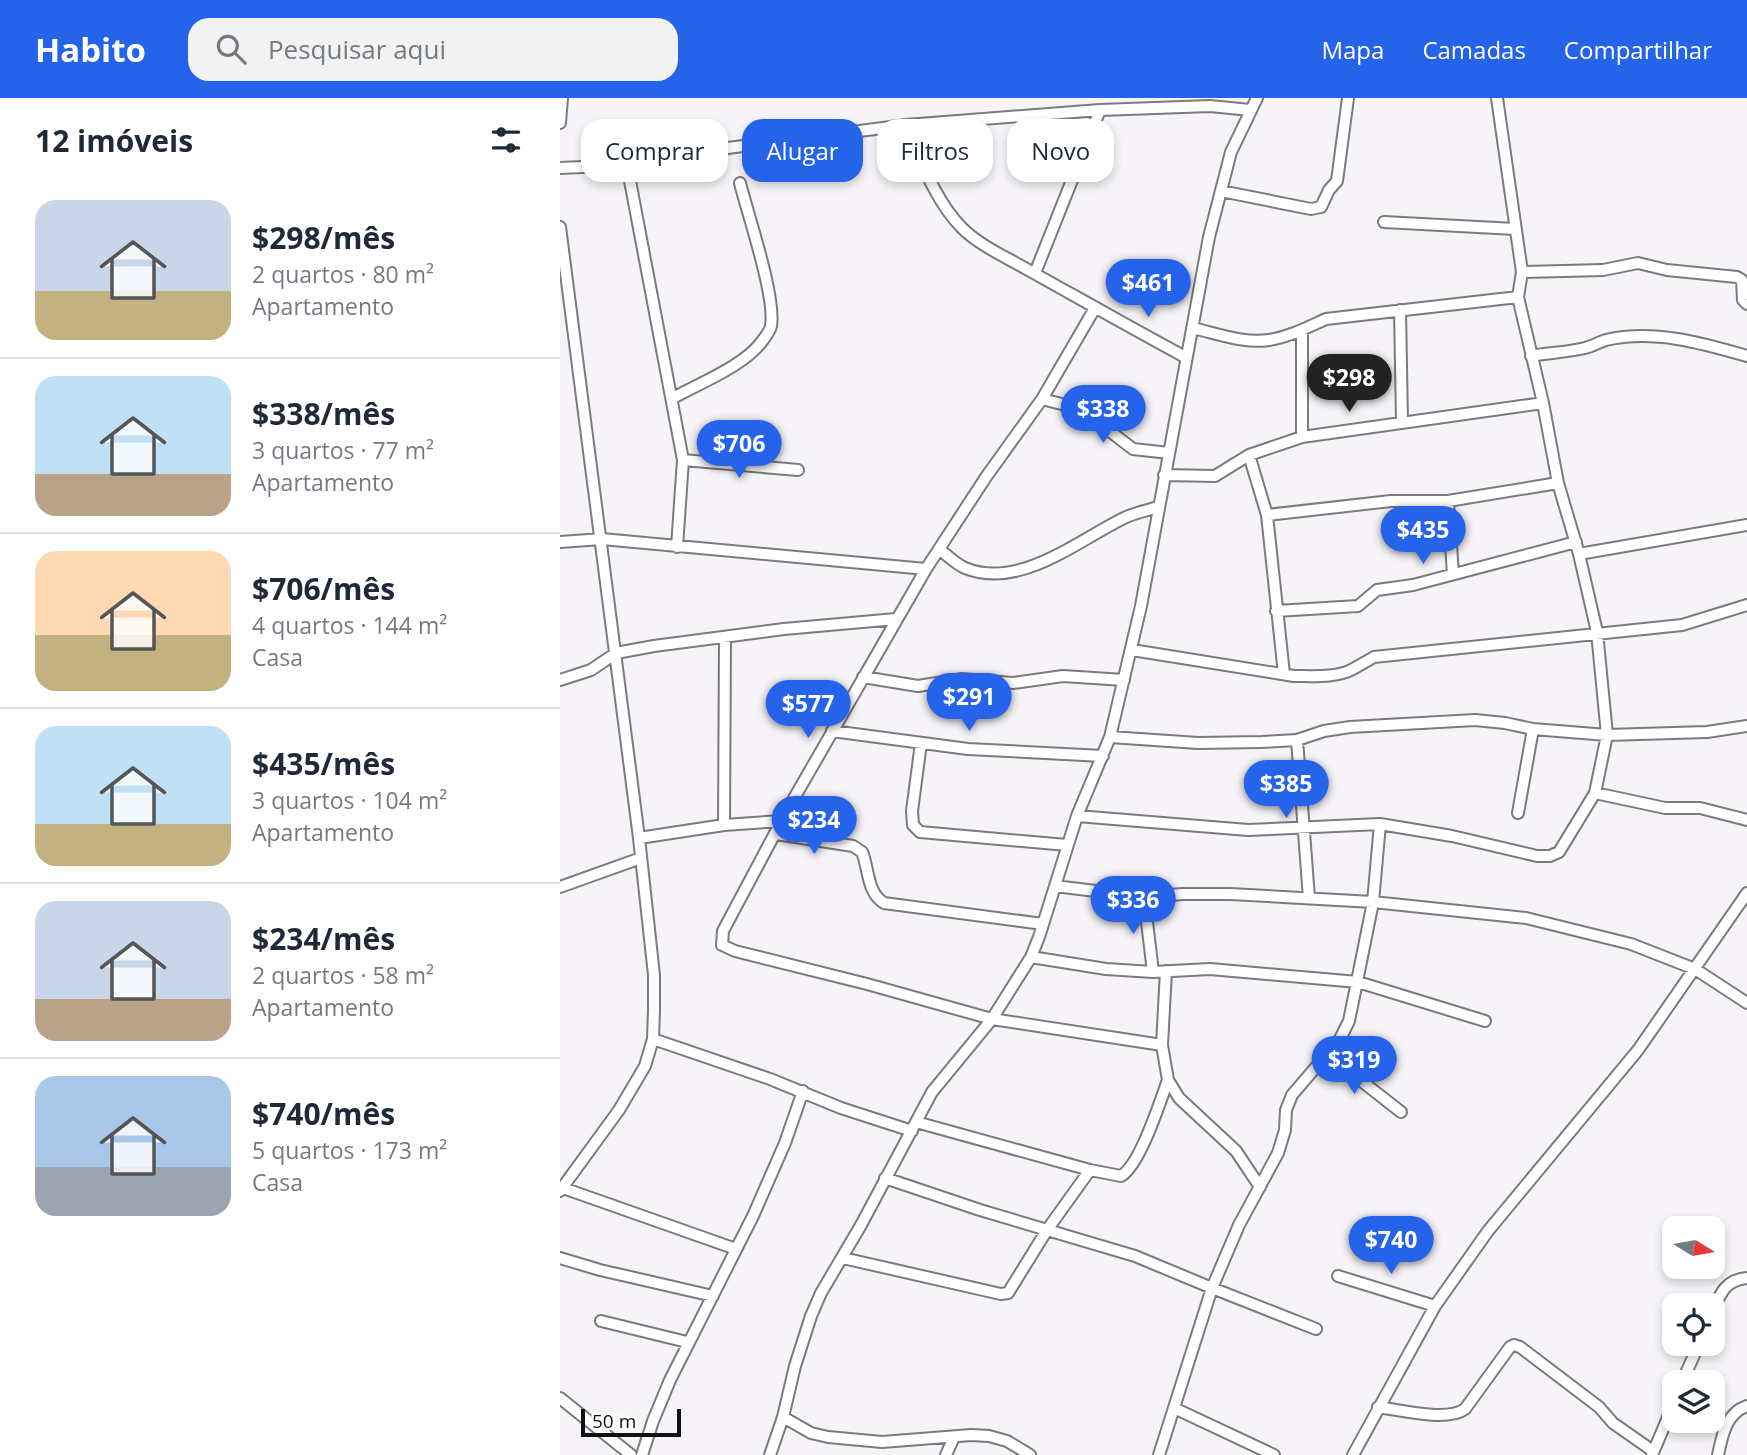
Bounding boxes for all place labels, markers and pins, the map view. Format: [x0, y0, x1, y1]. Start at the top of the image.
pin: $461 [1107, 260, 1189, 319]
pin: $298 [1308, 354, 1390, 414]
pin: $338 [1062, 386, 1144, 445]
pin: $706 [698, 420, 780, 480]
pin: $435 [1382, 506, 1464, 566]
pin: $291 [928, 674, 1010, 733]
pin: $577 [767, 680, 849, 740]
pin: $385 [1245, 760, 1327, 820]
pin: $234 [773, 796, 855, 856]
pin: $336 [1092, 876, 1174, 936]
pin: $319 [1313, 1037, 1395, 1096]
pin: $740 [1350, 1216, 1432, 1276]

